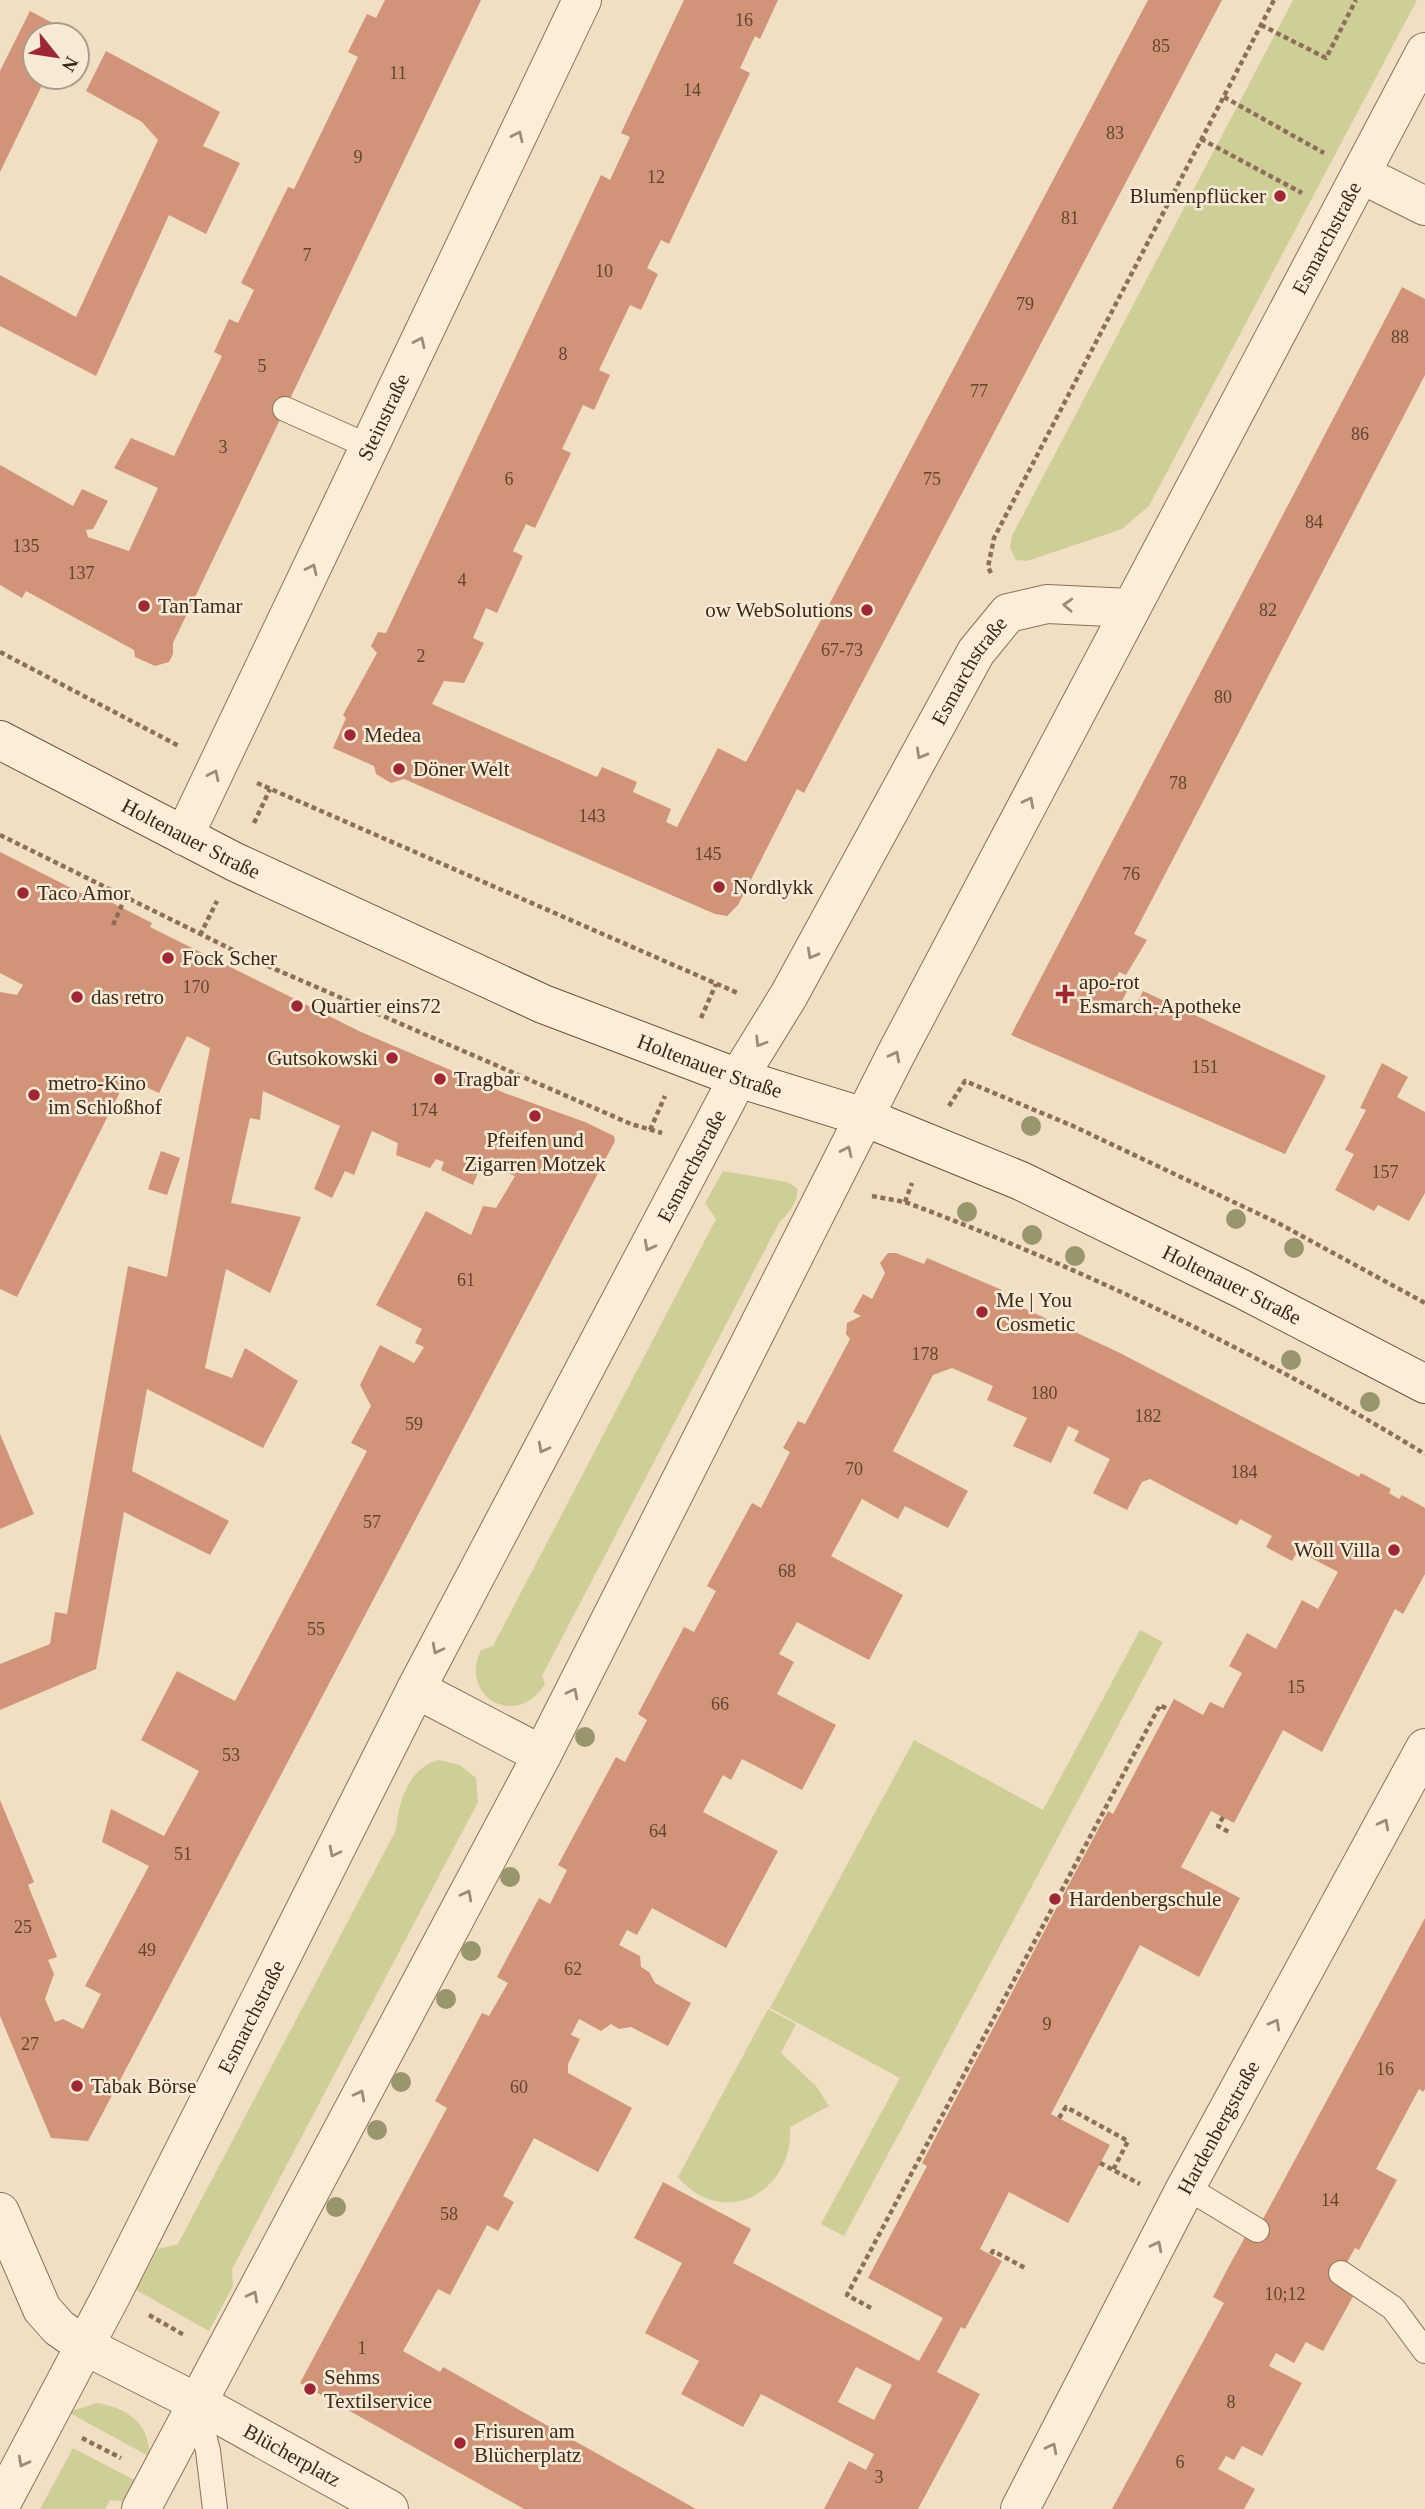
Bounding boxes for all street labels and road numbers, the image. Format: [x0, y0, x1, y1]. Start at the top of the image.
street label: Esmarchstraße [1287, 178, 1366, 298]
street label: Steinstraße [353, 370, 414, 464]
street label: Esmarchstraße [926, 612, 1012, 729]
street label: Holtenauer Straße [118, 793, 264, 884]
street label: Holtenauer Straße [634, 1029, 785, 1103]
street label: Esmarchstraße [652, 1106, 731, 1226]
street label: Holtenauer Straße [1159, 1240, 1305, 1330]
street label: Esmarchstraße [213, 1956, 290, 2077]
street label: Hardenbergstraße [1172, 2056, 1265, 2199]
street label: Blücherplatz [239, 2419, 345, 2492]

